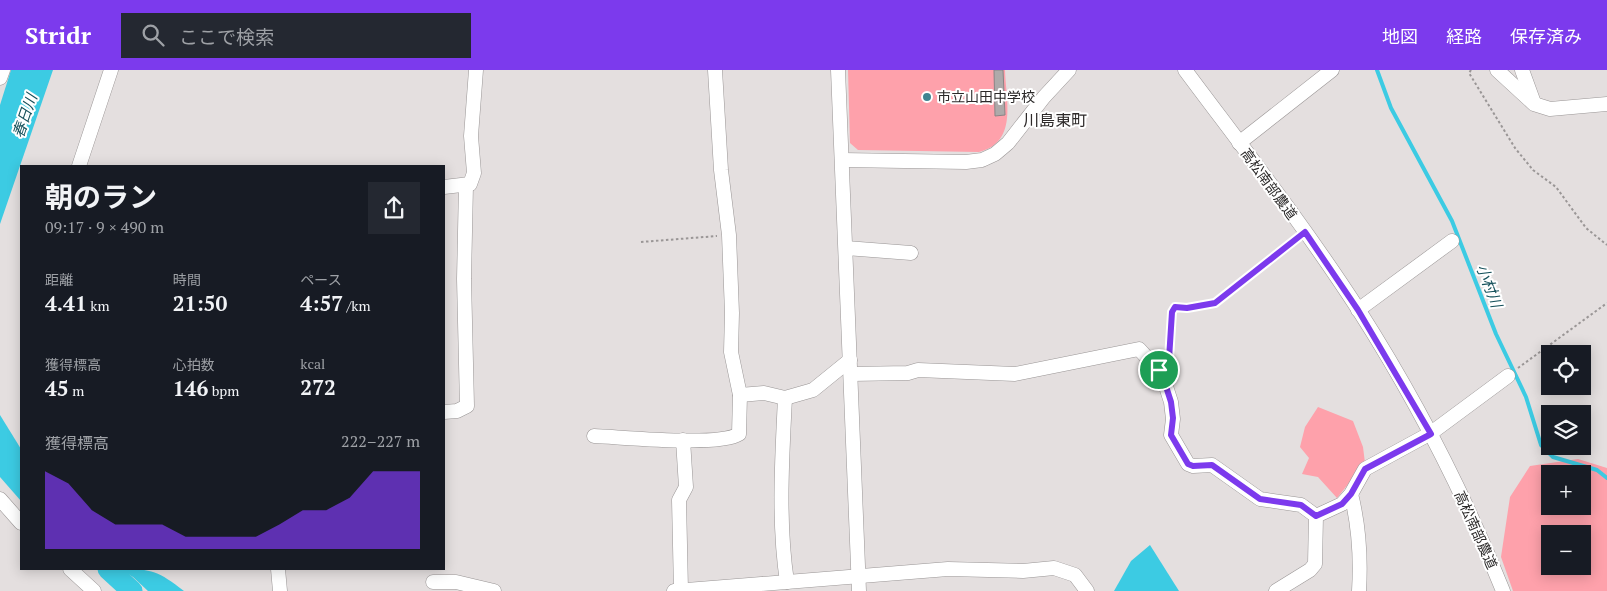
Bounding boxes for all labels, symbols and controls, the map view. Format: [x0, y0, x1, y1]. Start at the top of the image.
search box [121, 13, 471, 58]
text: Stridr [25, 19, 91, 51]
icon: search [139, 21, 167, 49]
text: ここで検索 [179, 24, 274, 49]
text: 地図 [1382, 24, 1418, 48]
text: 経路 [1446, 24, 1482, 48]
text: 保存済み [1510, 24, 1582, 48]
place label: 市立山田中学校 [937, 87, 1035, 106]
water label: 春日川 [7, 89, 41, 140]
marker: 市立山田中学校 [921, 91, 933, 103]
district label: 川島東町 [1023, 109, 1087, 131]
street label: 高松南部農道 [1237, 144, 1302, 223]
text: 朝のラン [45, 178, 157, 215]
button: share [368, 182, 420, 234]
text: 09:17 · 9 × 490 m [45, 216, 164, 238]
water label: 小村川 [1473, 261, 1508, 312]
text: 距離 [45, 270, 73, 289]
text: 時間 [173, 270, 201, 289]
text: ペース [300, 270, 342, 289]
text: 4.41 [45, 289, 87, 317]
text: 21:50 [173, 289, 227, 317]
text: 4:57 [300, 289, 343, 317]
text: km [87, 296, 110, 315]
text: /km [343, 296, 371, 315]
map controls [1541, 345, 1591, 575]
button: locate [1541, 345, 1591, 395]
pin [1138, 349, 1180, 391]
text: kcal [300, 354, 325, 373]
text: 獲得標高 [45, 355, 101, 374]
text: 心拍数 [173, 355, 215, 374]
icon: arrive [1145, 356, 1173, 384]
text: 272 [300, 373, 336, 401]
text: 45 [45, 374, 69, 402]
text: 146 [173, 374, 208, 402]
text: m [69, 381, 84, 400]
text: bpm [208, 381, 239, 400]
button: layers [1541, 405, 1591, 455]
text: 222–227 m [341, 430, 420, 452]
text: 獲得標高 [45, 432, 109, 454]
button: + [1541, 465, 1591, 515]
street label: 高松南部農道 [1451, 488, 1502, 572]
button: − [1541, 525, 1591, 575]

